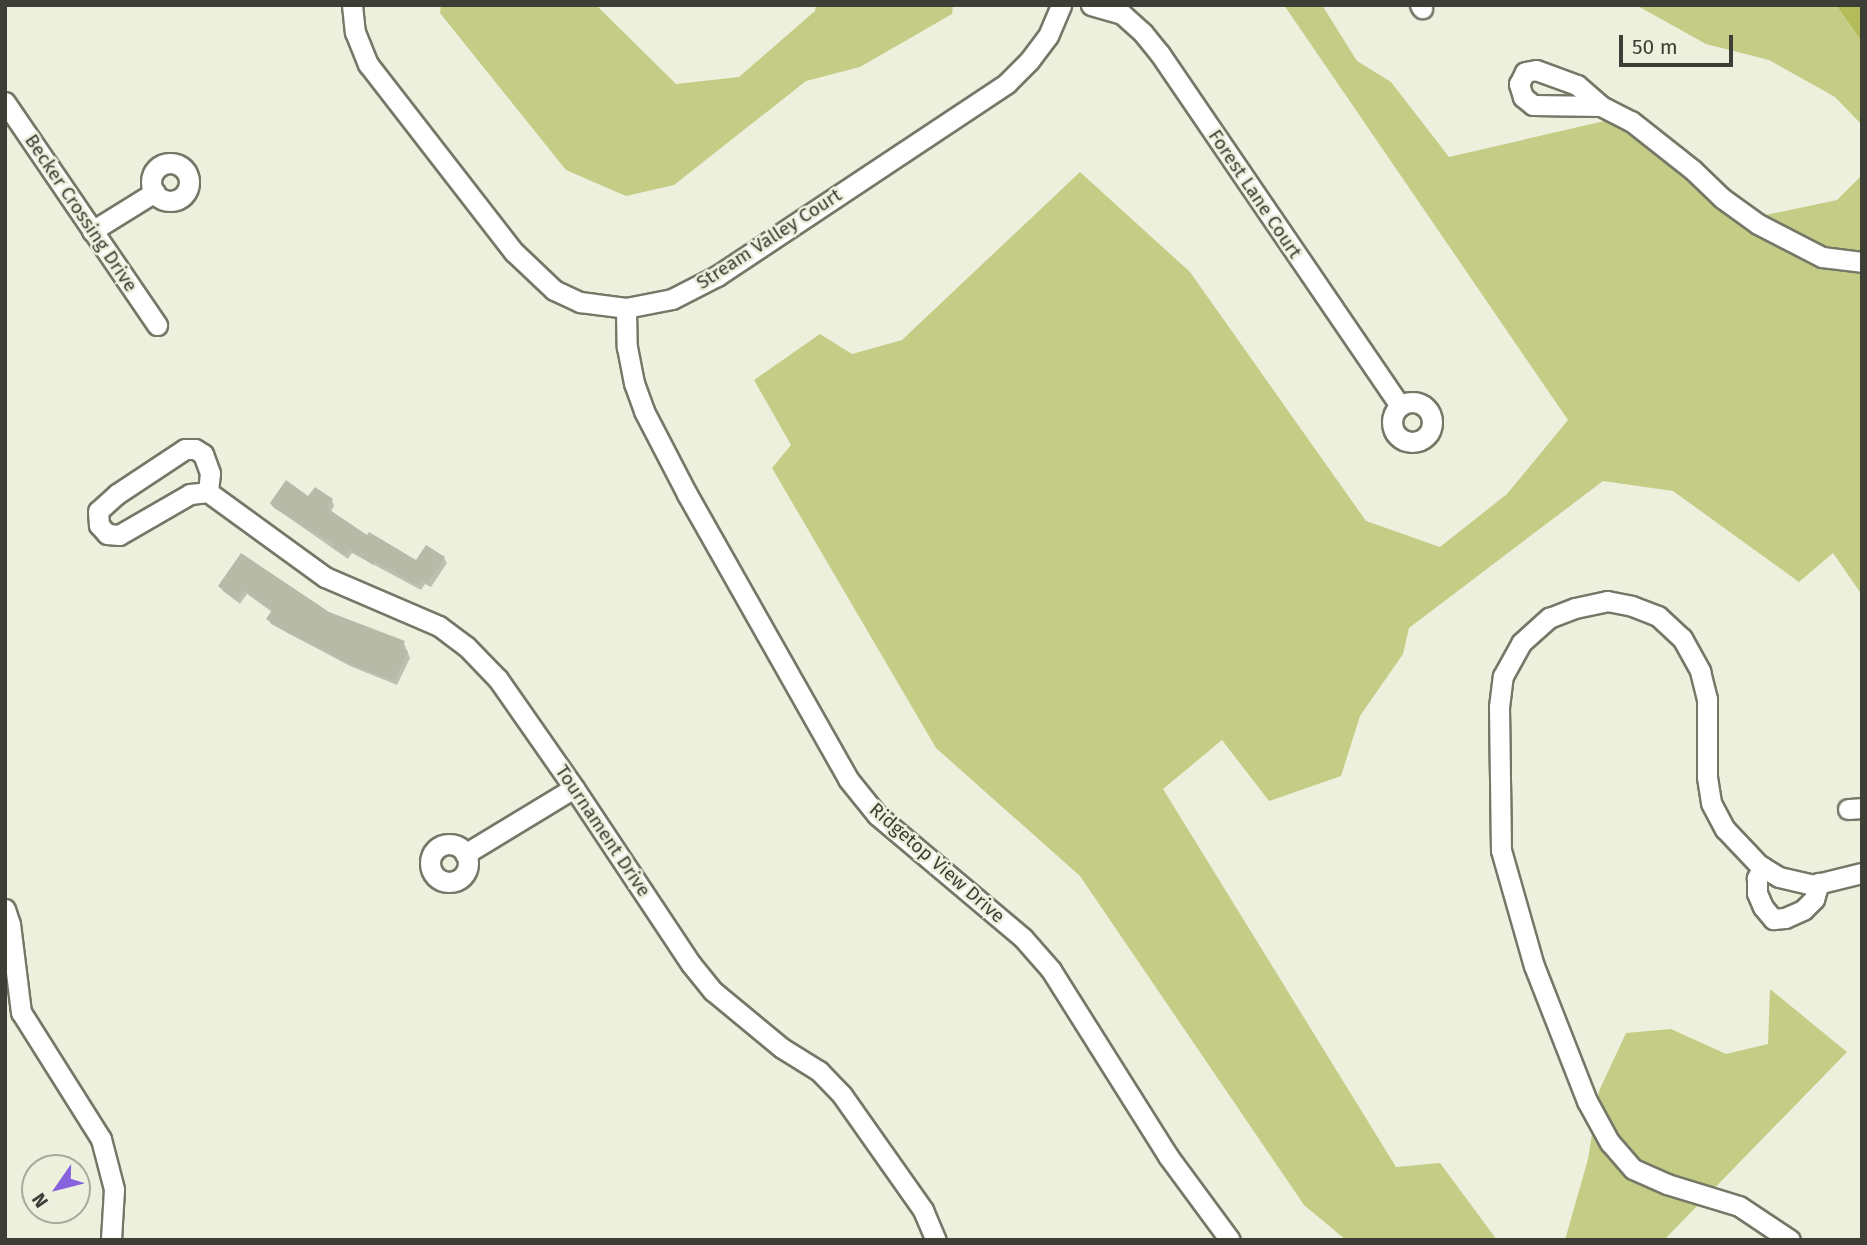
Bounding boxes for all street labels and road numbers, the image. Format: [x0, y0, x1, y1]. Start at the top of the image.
street label: Forest Lane Court [1204, 125, 1306, 263]
street label: Becker Crossing Drive [20, 130, 142, 296]
street label: Stream Valley Court [692, 184, 846, 294]
street label: Tournament Drive [551, 761, 655, 901]
street label: Ridgetop View Drive [865, 798, 1009, 928]

